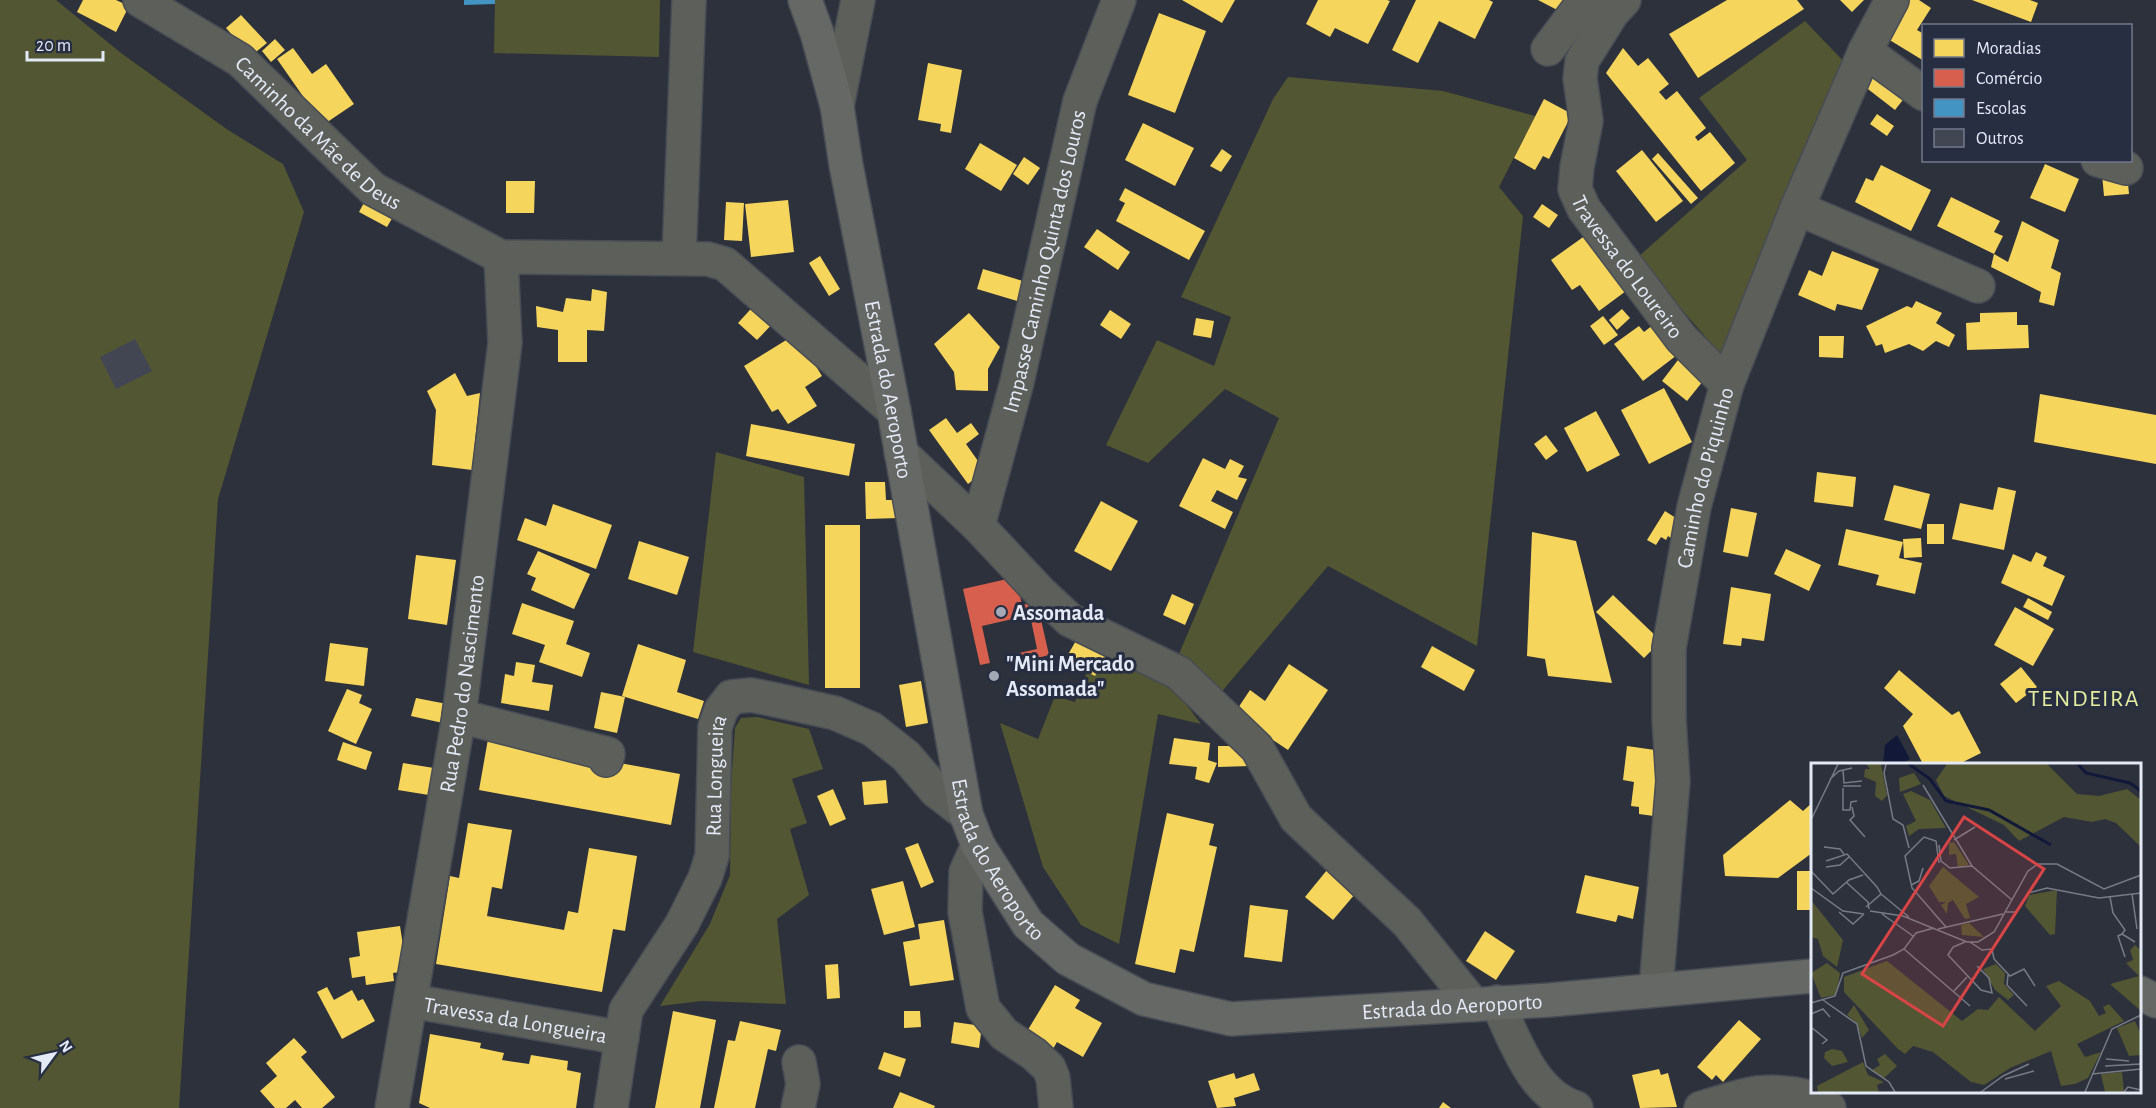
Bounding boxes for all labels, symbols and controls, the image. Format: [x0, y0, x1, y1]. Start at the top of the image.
scale bar [27, 24, 104, 62]
legend [1922, 24, 2132, 162]
text: 20 m [36, 37, 71, 55]
text: Moradias [1976, 40, 2041, 58]
street label: Caminho da Mãe de Deus [231, 52, 405, 214]
text: Comércio [1976, 70, 2042, 88]
text: Escolas [1976, 100, 2027, 118]
street label: Impasse Caminho Quinta dos Louros [999, 108, 1090, 415]
text: Outros [1976, 130, 2024, 148]
street label: Travessa do Loureiro [1567, 192, 1687, 343]
street label: Estrada do Aeroporto [861, 299, 916, 480]
street label: Caminho do Piquinho [1673, 385, 1738, 570]
street label: Rua Pedro do Nascimento [436, 574, 488, 794]
place label: Assomada [1013, 602, 1105, 624]
marker: Assomada [994, 605, 1008, 619]
place label: "Mini Mercado Assomada" [1006, 653, 1134, 700]
marker: "Mini Mercado Assomada" [987, 669, 1001, 683]
district label: TENDEIRA [2028, 687, 2140, 711]
street label: Rua Longueira [702, 712, 731, 837]
inset map [1811, 763, 2141, 1093]
street label: Estrada do Aeroporto [948, 777, 1048, 945]
street label: Estrada do Aeroporto [1361, 990, 1543, 1023]
street label: Travessa da Longueira [422, 993, 609, 1047]
north arrow [24, 1024, 84, 1084]
text: N [56, 1037, 75, 1055]

